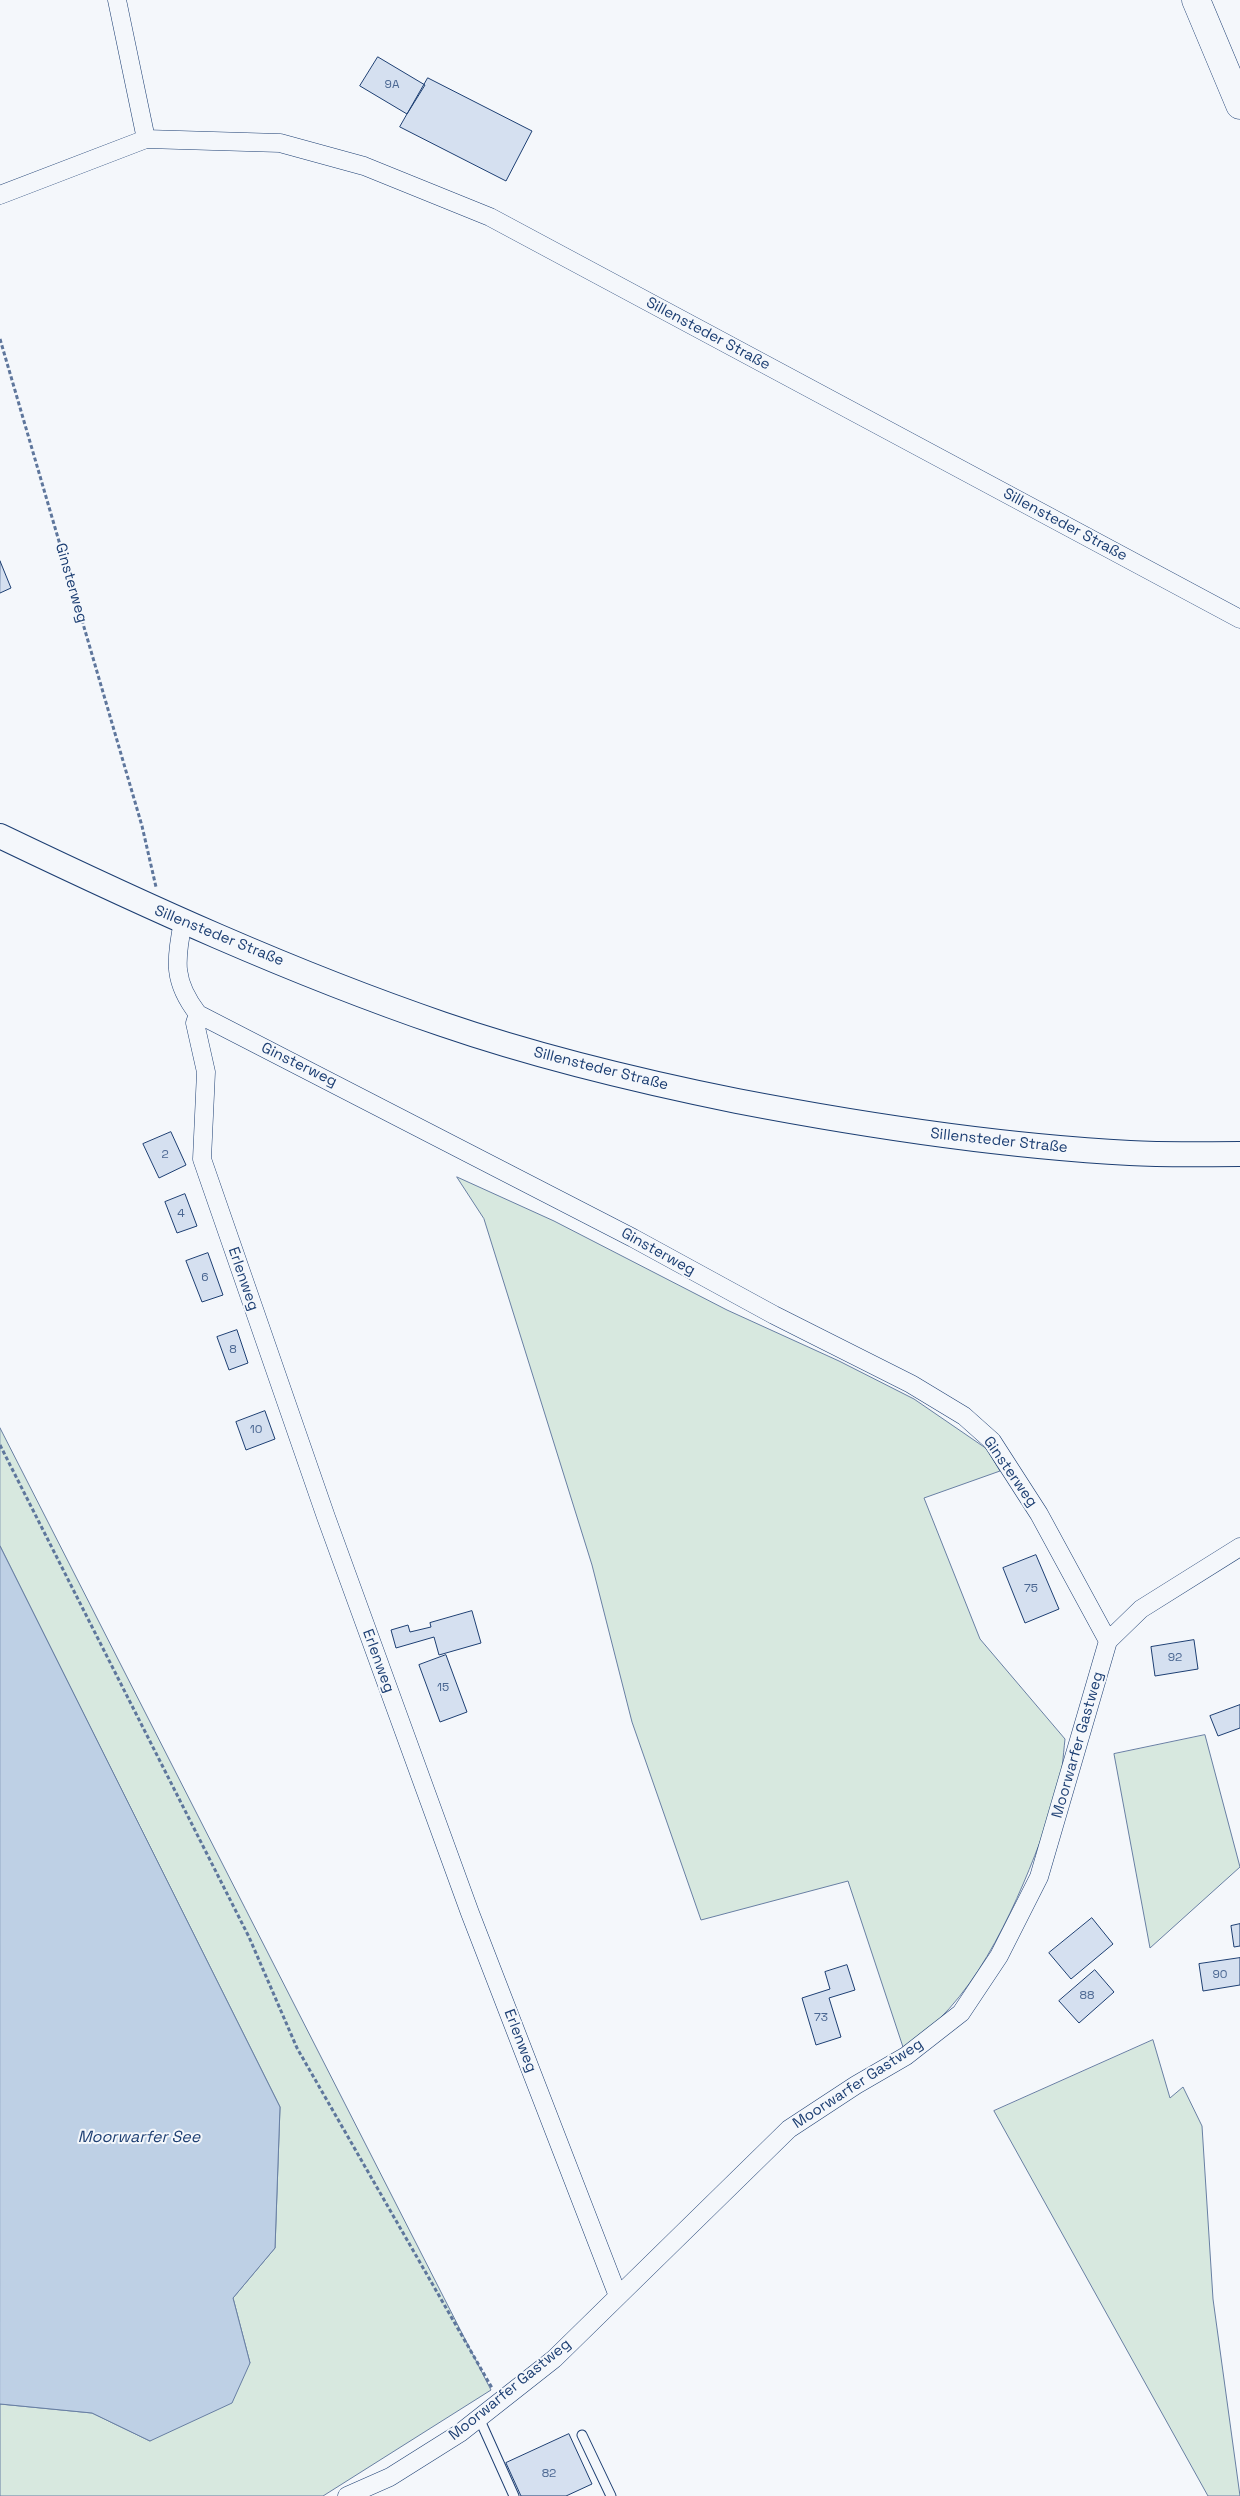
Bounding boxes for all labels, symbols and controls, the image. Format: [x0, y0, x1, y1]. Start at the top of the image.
house number: 9A [385, 78, 399, 92]
street label: Sillensteder Straße [643, 294, 773, 374]
street label: Sillensteder Straße [1000, 485, 1130, 565]
street label: Ginsterweg [51, 541, 91, 625]
street label: Sillensteder Straße [152, 902, 286, 970]
street label: Ginsterweg [258, 1039, 340, 1091]
street label: Sillensteder Straße [532, 1044, 670, 1094]
street label: Sillensteder Straße [929, 1125, 1069, 1157]
house number: 2 [161, 1148, 169, 1162]
house number: 4 [177, 1207, 185, 1221]
street label: Ginsterweg [618, 1224, 698, 1280]
street label: Erlenweg [224, 1245, 262, 1313]
house number: 6 [201, 1271, 209, 1285]
house number: 8 [229, 1343, 237, 1357]
house number: 10 [250, 1423, 262, 1437]
street label: Ginsterweg [979, 1433, 1041, 1511]
house number: 75 [1024, 1582, 1038, 1596]
street label: Erlenweg [358, 1627, 398, 1695]
house number: 92 [1168, 1651, 1182, 1665]
street label: Moorwarfer Gastweg [1048, 1670, 1108, 1820]
house number: 15 [437, 1681, 449, 1695]
house number: 90 [1212, 1968, 1228, 1982]
house number: 88 [1080, 1989, 1094, 2003]
street label: Erlenweg [500, 2007, 540, 2075]
house number: 73 [814, 2011, 828, 2025]
street label: Moorwarfer Gastweg [790, 2035, 926, 2133]
water label: Moorwarfer See [78, 2128, 200, 2148]
street label: Moorwarfer Gastweg [445, 2335, 575, 2445]
house number: 82 [542, 2467, 556, 2481]

